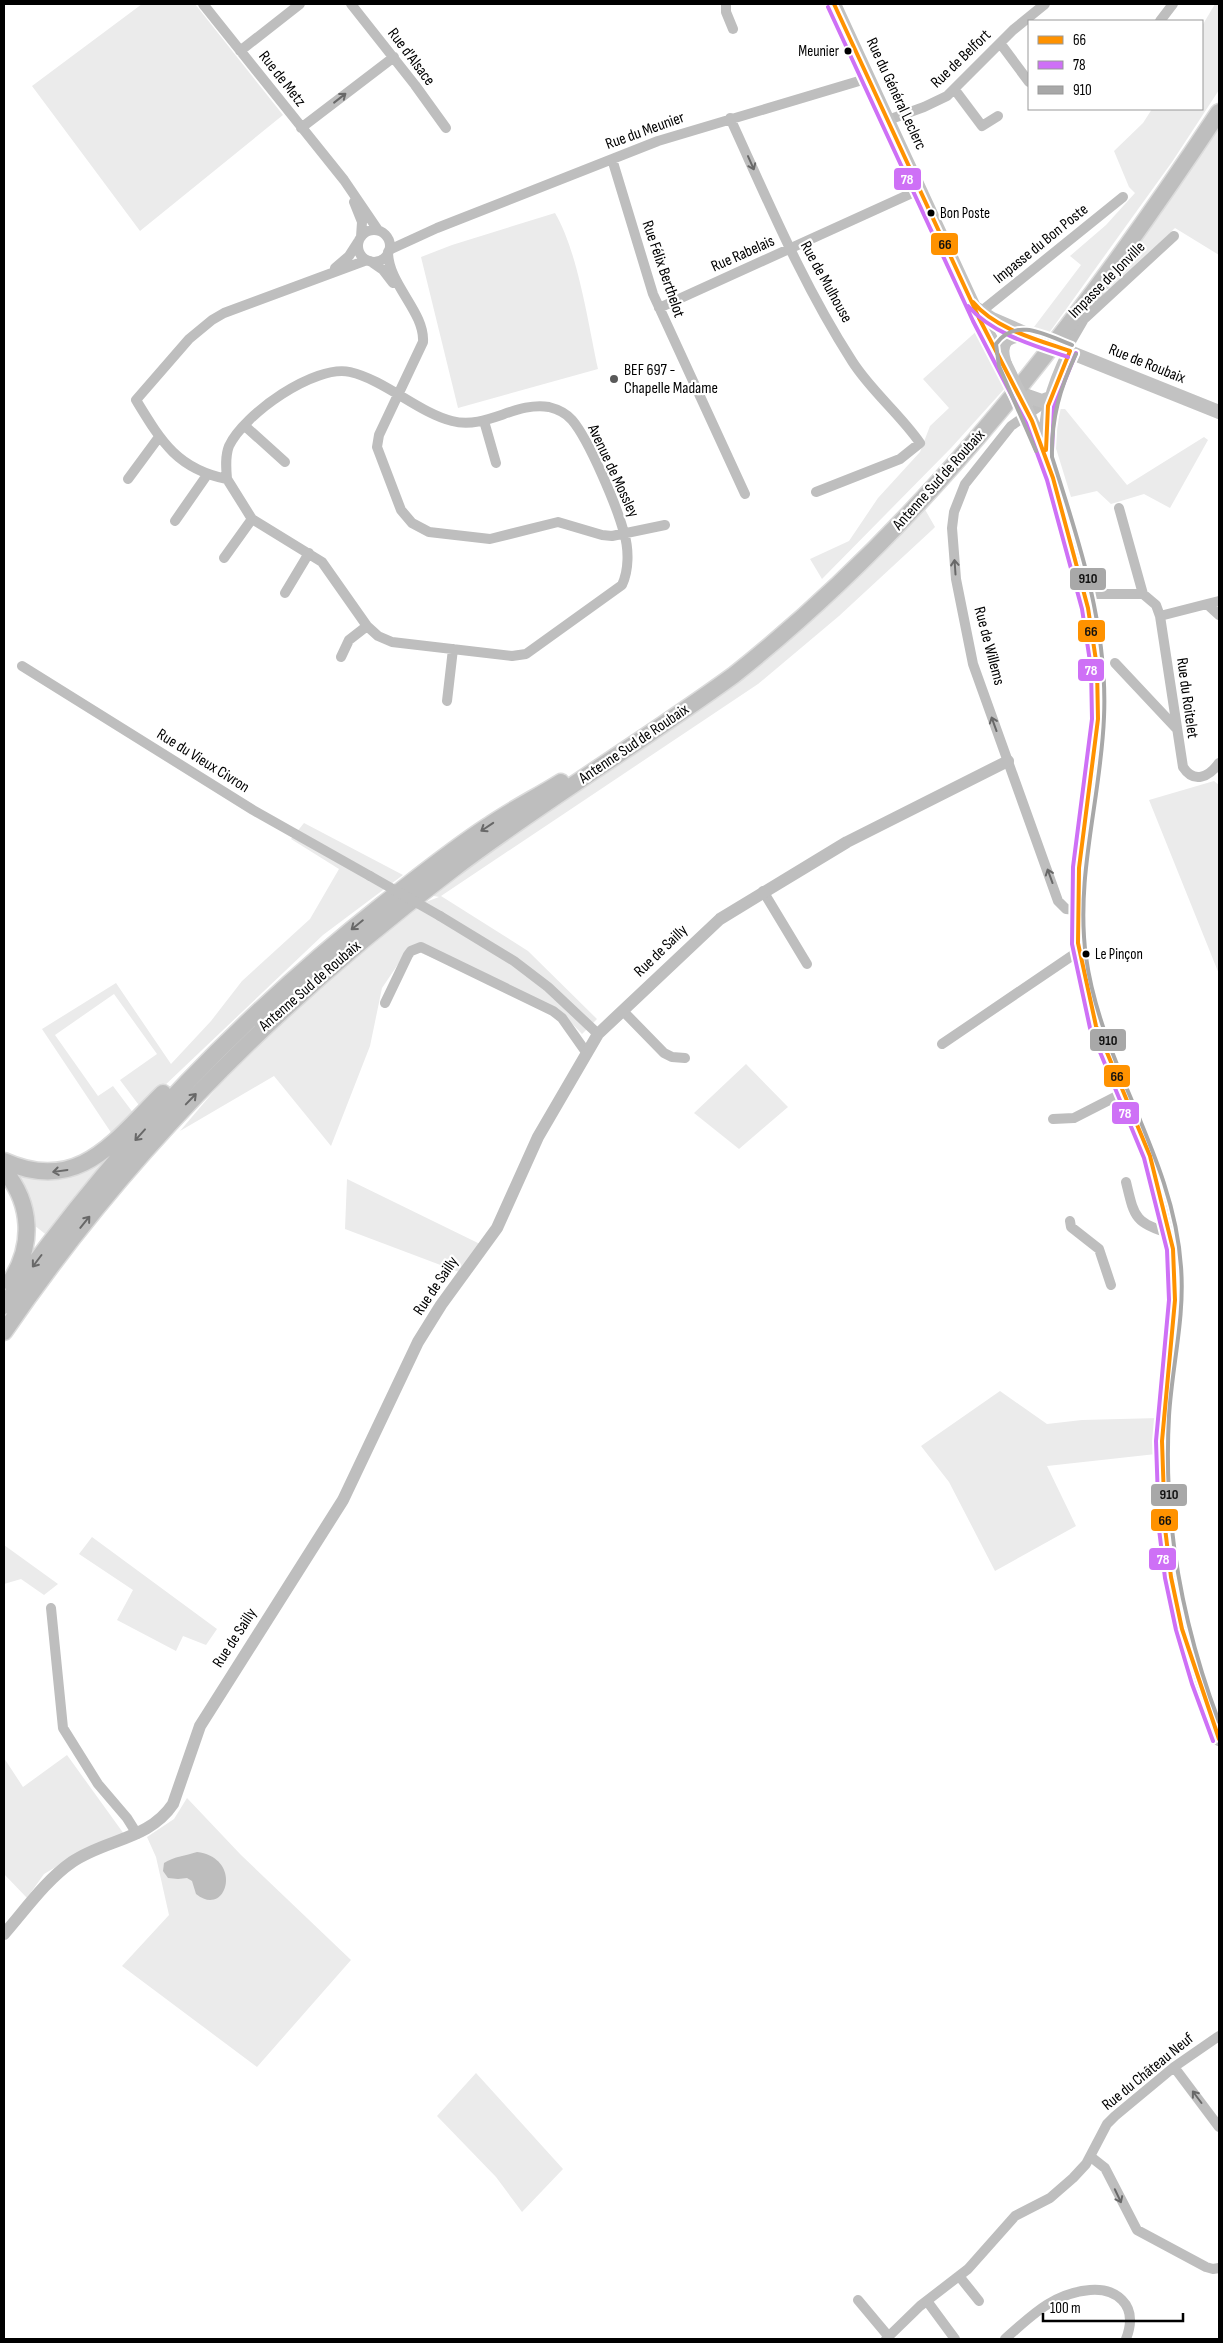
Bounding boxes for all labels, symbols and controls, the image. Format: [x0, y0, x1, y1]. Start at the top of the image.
legend [1028, 20, 1203, 110]
street label: Rue d'Alsace [383, 25, 439, 89]
street label: Rue de Belfort [927, 26, 995, 92]
text: 66 [1073, 31, 1086, 50]
street label: Rue du Général Leclerc [862, 35, 930, 153]
place label: Meunier [798, 42, 840, 61]
marker: Meunier [843, 46, 853, 56]
street label: Rue de Metz [254, 47, 310, 111]
text: 78 [1073, 56, 1086, 75]
text: 910 [1073, 81, 1092, 100]
one-way arrow [333, 93, 347, 103]
street label: Rue du Meunier [603, 108, 687, 154]
one-way arrow [746, 155, 756, 170]
line badge: 78 [893, 167, 922, 191]
text: 78 [901, 171, 914, 188]
street label: Impasse du Bon Poste [990, 200, 1092, 288]
place label: Bon Poste [940, 204, 990, 223]
marker: Bon Poste [926, 208, 936, 218]
street label: Rue Félix Berthelot [638, 218, 688, 320]
street label: Rue Rabelais [708, 232, 778, 276]
line badge: 66 [930, 232, 959, 256]
text: 66 [938, 236, 952, 253]
street label: Rue de Mulhouse [796, 238, 856, 326]
street label: Impasse de Jonville [1065, 238, 1149, 322]
street label: Rue de Roubaix [1106, 340, 1188, 388]
place label: BEF 697 - Chapelle Madame [624, 361, 718, 398]
marker: BEF 697 - Chapelle Madame [608, 373, 620, 385]
street label: Avenue de Mossley [583, 421, 643, 520]
street label: Antenne Sud de Roubaix [888, 426, 989, 535]
one-way arrow [950, 559, 960, 575]
line badge: 910 [1069, 567, 1107, 591]
text: 910 [1079, 570, 1098, 587]
street label: Rue de Willems [969, 605, 1009, 688]
line badge: 66 [1077, 619, 1106, 643]
text: 66 [1084, 623, 1098, 640]
street label: Rue du Roitelet [1172, 656, 1202, 740]
line badge: 78 [1077, 658, 1105, 682]
text: 78 [1085, 662, 1098, 679]
street label: Antenne Sud de Roubaix [575, 700, 693, 788]
one-way arrow [989, 716, 998, 732]
street label: Rue du Vieux Civron [153, 725, 253, 797]
one-way arrow [480, 822, 494, 832]
one-way arrow [1045, 869, 1054, 884]
one-way arrow [351, 919, 364, 930]
street label: Rue de Sailly [630, 921, 692, 981]
street label: Antenne Sud de Roubaix [254, 937, 365, 1036]
place label: Le Pinçon [1095, 945, 1143, 964]
marker: Le Pinçon [1081, 949, 1091, 959]
line badge: 910 [1089, 1028, 1127, 1052]
text: 910 [1099, 1032, 1118, 1049]
line badge: 66 [1103, 1064, 1131, 1088]
text: 66 [1110, 1068, 1124, 1085]
one-way arrow [185, 1093, 197, 1106]
line badge: 78 [1111, 1101, 1140, 1125]
text: 78 [1119, 1105, 1132, 1122]
one-way arrow [134, 1128, 145, 1141]
one-way arrow [52, 1166, 68, 1176]
one-way arrow [79, 1216, 90, 1229]
street label: Rue de Sailly [409, 1253, 463, 1319]
one-way arrow [32, 1254, 42, 1268]
line badge: 910 [1150, 1483, 1188, 1507]
text: 910 [1160, 1486, 1179, 1503]
line badge: 66 [1150, 1508, 1179, 1532]
text: 66 [1158, 1512, 1172, 1529]
line badge: 78 [1148, 1547, 1177, 1571]
text: 78 [1157, 1551, 1170, 1568]
street label: Rue de Sailly [209, 1605, 261, 1671]
street label: Rue du Château Neuf [1098, 2029, 1198, 2115]
one-way arrow [1191, 2091, 1202, 2104]
one-way arrow [1114, 2188, 1124, 2203]
scale bar [1043, 2290, 1183, 2322]
text: 100 m [1050, 2299, 1081, 2318]

